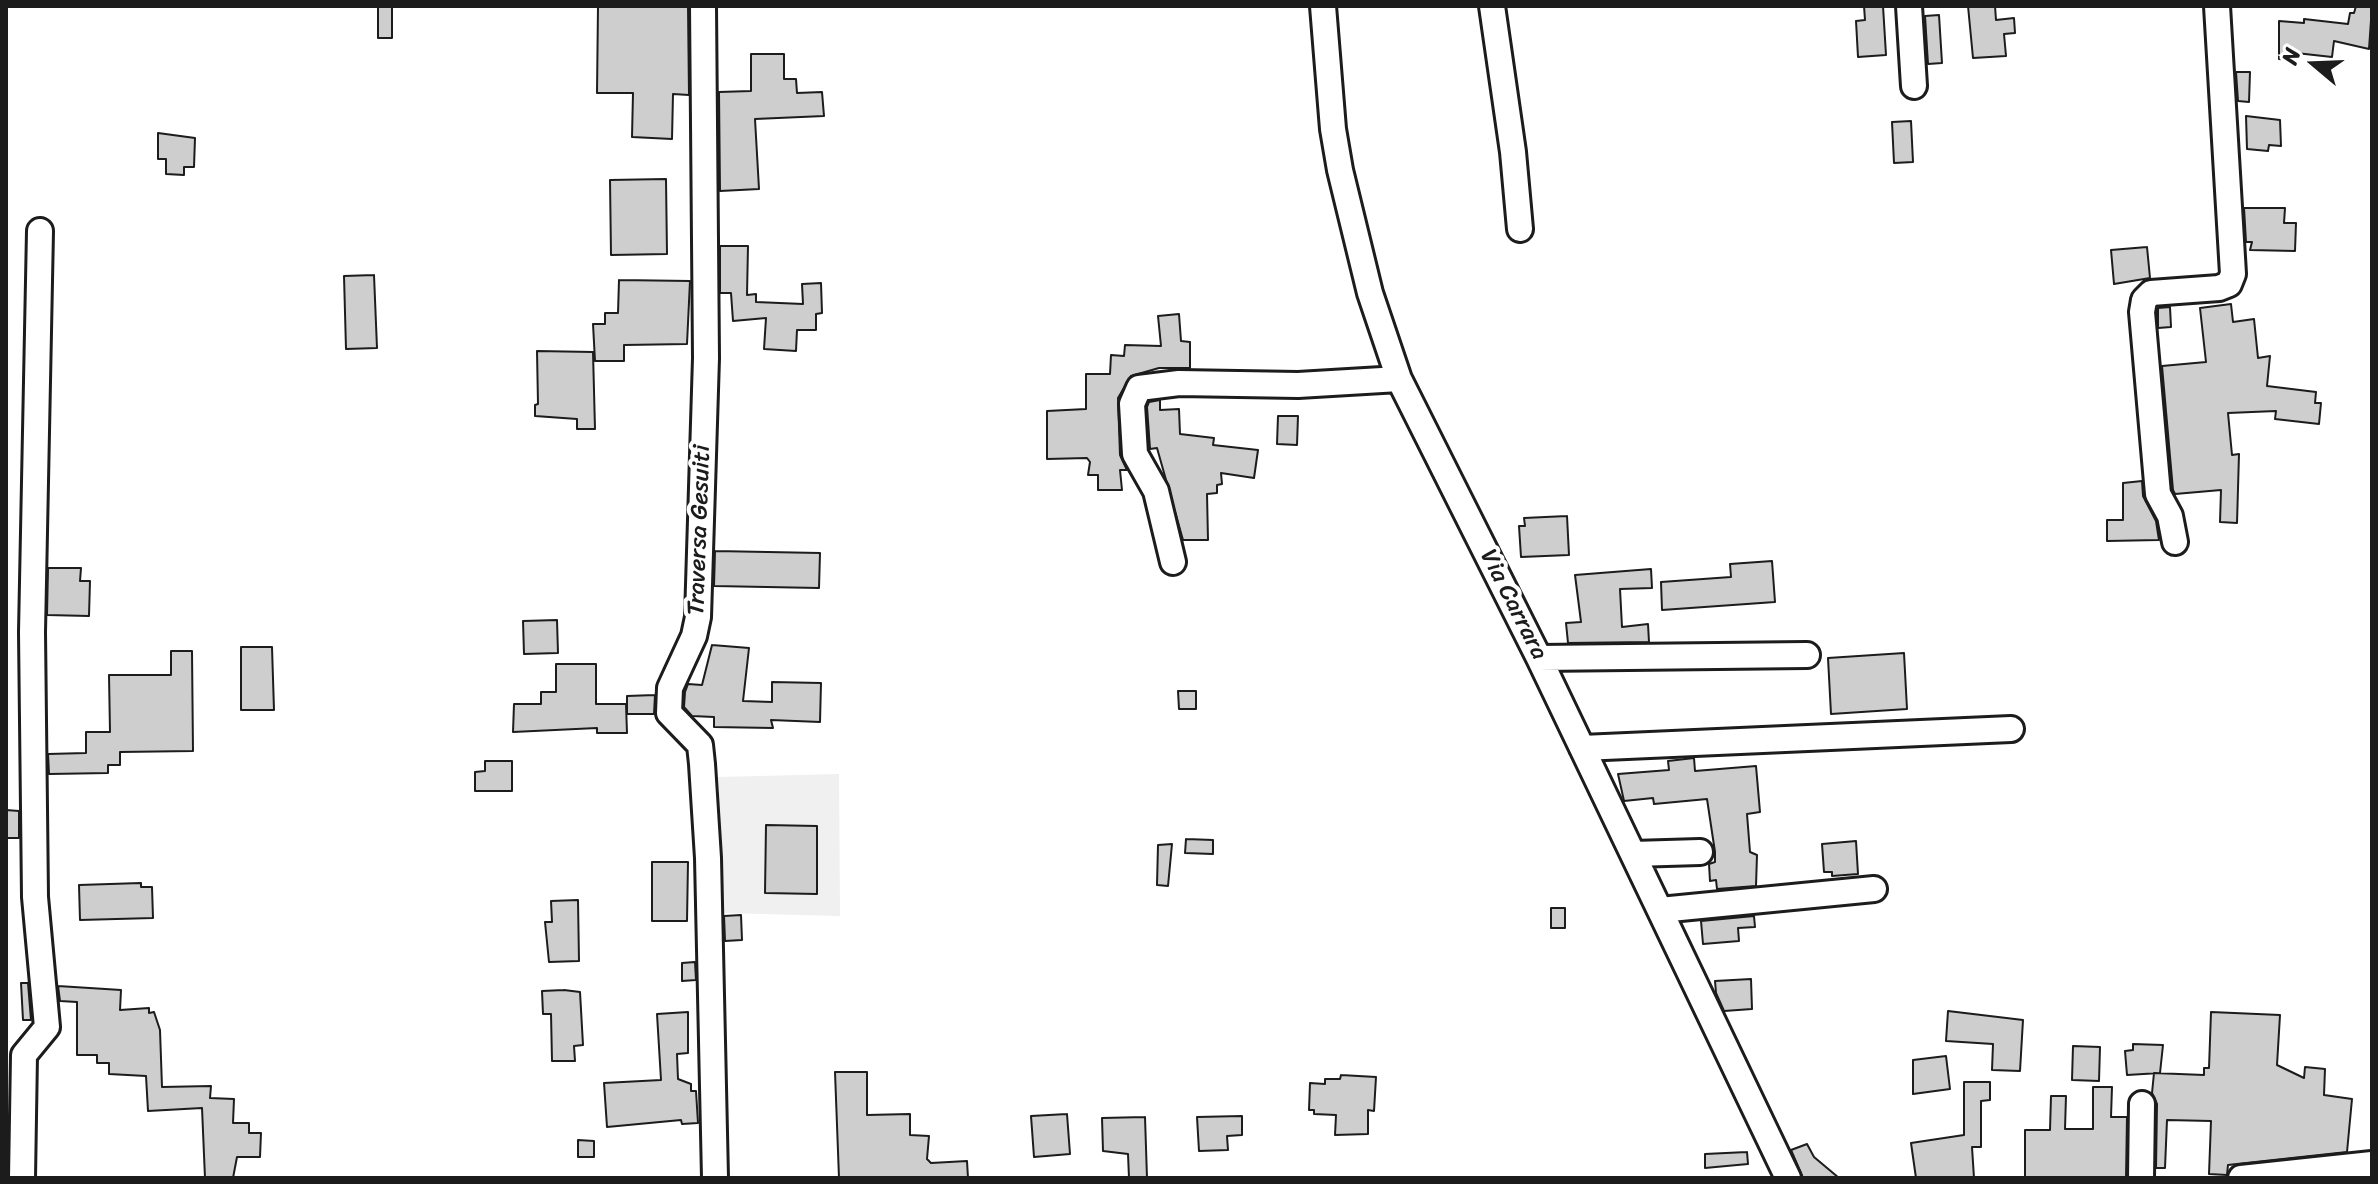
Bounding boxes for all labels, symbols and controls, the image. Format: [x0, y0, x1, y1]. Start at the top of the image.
north arrow [2274, 24, 2354, 104]
text: N [2270, 42, 2312, 70]
street label: Traversa Gesuiti [683, 444, 717, 616]
street label: Via Carrara [1473, 545, 1553, 665]

